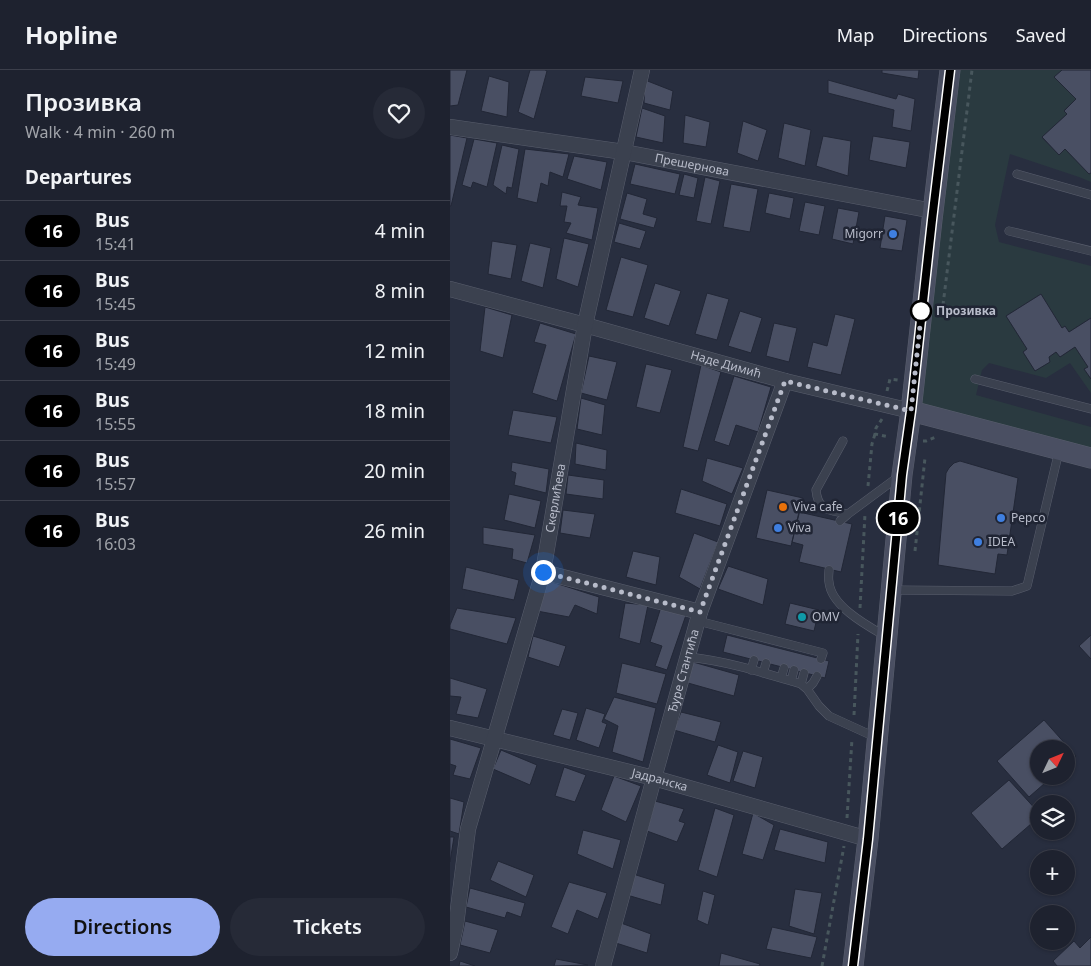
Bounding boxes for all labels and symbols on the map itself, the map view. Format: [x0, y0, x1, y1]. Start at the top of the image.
street label: Прешернова [653, 149, 731, 180]
place label: Migorr [844, 225, 883, 242]
marker: Migorr [887, 228, 899, 240]
marker: Прозивка [910, 300, 932, 322]
place label: Прозивка [936, 302, 996, 319]
street label: Наде Димић [689, 346, 763, 382]
street label: Скерлићева [541, 462, 569, 534]
place label: Viva cafe [793, 498, 843, 515]
marker: Viva cafe [777, 501, 789, 513]
line badge: 16 [876, 502, 920, 534]
place label: Pepco [1011, 509, 1045, 526]
marker: Pepco [995, 512, 1007, 524]
place label: Viva [788, 519, 811, 536]
marker: Viva [772, 522, 784, 534]
place label: IDEA [988, 533, 1016, 550]
marker: IDEA [972, 536, 984, 548]
your location [531, 560, 556, 585]
place label: OMV [812, 608, 840, 625]
marker: OMV [796, 611, 808, 623]
street label: Ђуре Стантића [664, 627, 703, 714]
north arrow [1030, 740, 1075, 785]
street label: Јадранска [629, 764, 690, 795]

